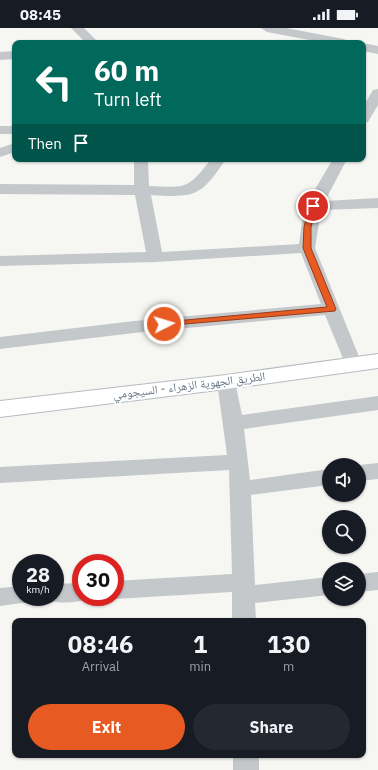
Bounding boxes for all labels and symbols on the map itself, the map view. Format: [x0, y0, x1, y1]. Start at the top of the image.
pin [296, 189, 330, 223]
position arrow [143, 303, 185, 345]
street label: الطريق الجهوية الزهراء - السيجومي [112, 368, 266, 405]
speed limit sign: 30 [72, 554, 124, 606]

